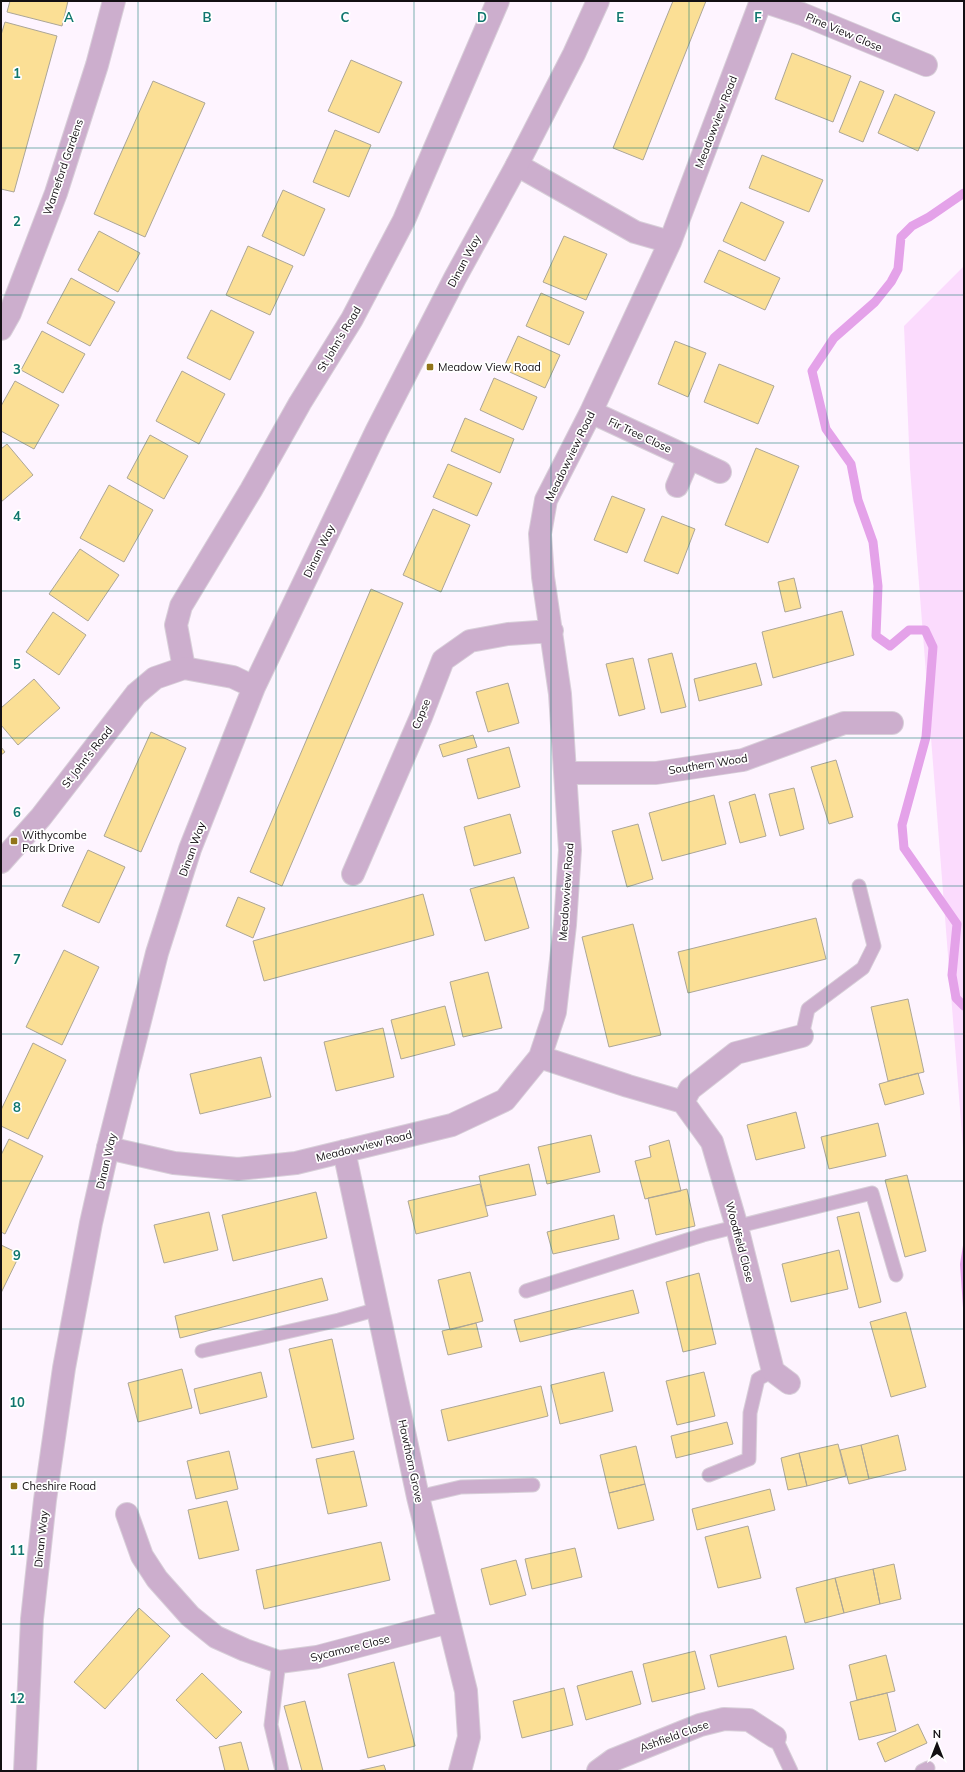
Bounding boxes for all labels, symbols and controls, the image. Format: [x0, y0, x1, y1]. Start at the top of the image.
text: A [64, 9, 74, 25]
text: B [203, 9, 212, 25]
text: C [341, 9, 350, 25]
text: D [477, 9, 487, 25]
text: E [616, 9, 624, 25]
text: F [754, 9, 762, 25]
text: G [891, 9, 901, 25]
street label: Pine View Close [804, 10, 884, 54]
text: 1 [13, 65, 21, 81]
street label: Meadowview Road [692, 74, 740, 170]
street label: Warneford Gardens [40, 117, 86, 217]
text: 2 [13, 213, 21, 229]
street label: Dinan Way [444, 232, 484, 290]
street label: St John's Road [314, 304, 364, 374]
place label: Meadow View Road [438, 360, 541, 374]
text: 3 [13, 361, 21, 377]
marker: Meadow View Road [425, 362, 435, 372]
street label: Meadowview Road [542, 409, 598, 503]
street label: Fir Tree Close [606, 414, 674, 456]
text: 4 [13, 508, 21, 524]
street label: Dinan Way [300, 522, 338, 580]
text: 5 [13, 656, 21, 672]
street label: Copse [409, 697, 433, 731]
street label: St John's Road [59, 724, 115, 790]
street label: Southern Wood [667, 751, 749, 777]
text: 6 [13, 804, 21, 820]
street label: Dinan Way [176, 820, 208, 878]
place label: Withycombe Park Drive [22, 828, 87, 855]
marker: Withycombe Park Drive [9, 836, 19, 846]
street label: Meadowview Road [556, 842, 576, 942]
text: 7 [13, 951, 21, 967]
text: 8 [13, 1099, 21, 1115]
street label: Meadowview Road [315, 1127, 413, 1165]
street label: Dinan Way [93, 1131, 119, 1190]
street label: Woodfield Close [722, 1200, 758, 1284]
text: 9 [13, 1247, 21, 1263]
text: 10 [9, 1394, 25, 1410]
street label: Hawthorn Grove [395, 1418, 427, 1504]
place label: Cheshire Road [22, 1479, 96, 1493]
marker: Cheshire Road [9, 1481, 19, 1491]
street label: Dinan Way [31, 1510, 51, 1568]
text: 11 [9, 1542, 25, 1558]
street label: Sycamore Close [309, 1631, 391, 1665]
text: 12 [9, 1690, 25, 1706]
street label: Ashfield Close [638, 1717, 710, 1755]
north arrow [917, 1724, 957, 1764]
text: N [933, 1727, 941, 1741]

